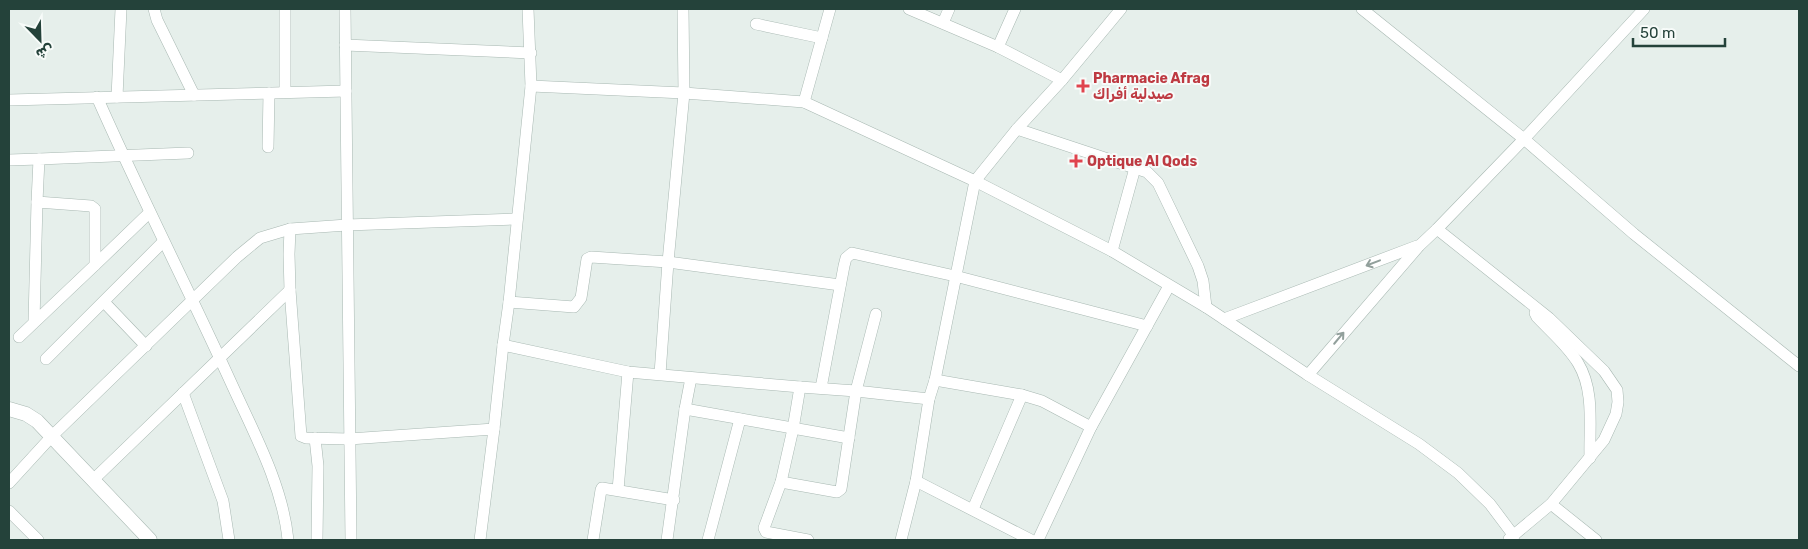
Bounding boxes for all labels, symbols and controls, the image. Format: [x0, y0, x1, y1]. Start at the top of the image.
north arrow [15, 15, 65, 65]
scale bar [1633, 15, 1726, 47]
text: 50 m [1640, 24, 1675, 42]
text: ش [33, 40, 56, 63]
place label: Pharmacie Afrag صيدلية أفراك [1093, 70, 1210, 103]
marker: Pharmacie Afrag صيدلية أفراك [1077, 80, 1089, 92]
place label: Optique Al Qods [1087, 153, 1197, 170]
marker: Optique Al Qods [1069, 154, 1083, 168]
one-way arrow [1366, 259, 1381, 268]
one-way arrow [1334, 332, 1345, 345]

